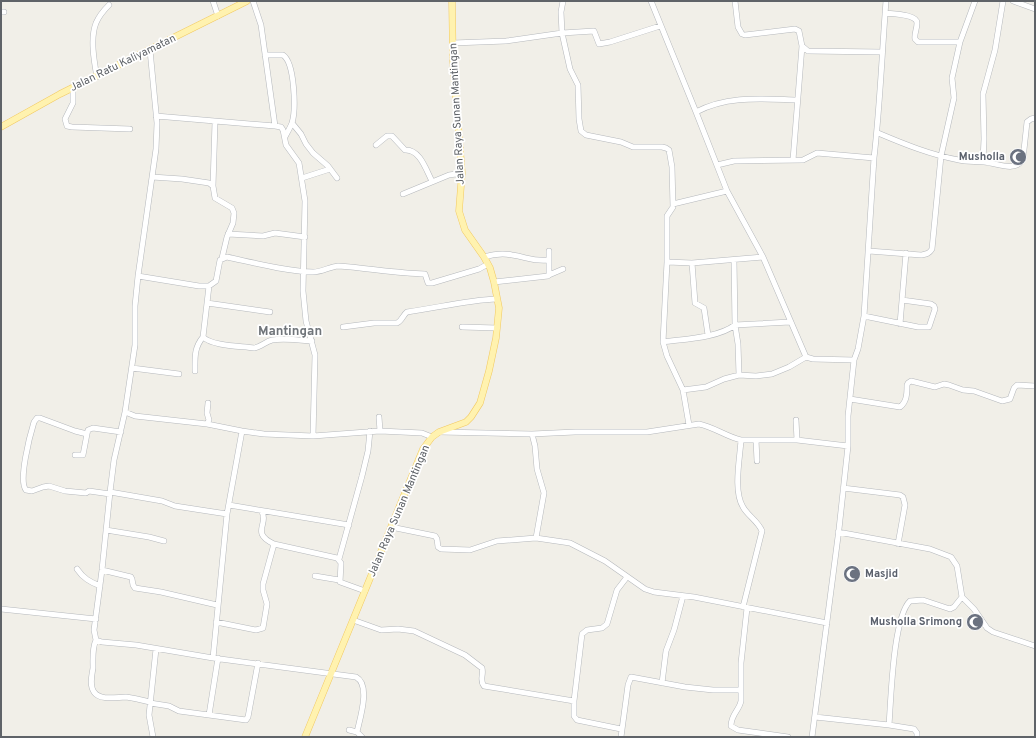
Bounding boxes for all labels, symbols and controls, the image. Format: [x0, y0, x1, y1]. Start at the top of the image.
street label: Jalan Ratu Kaliyamatan [68, 31, 178, 95]
street label: Jalan Raya Sunan Mantingan [446, 43, 468, 185]
mosque icon: Musholla [1008, 147, 1028, 167]
place label: Musholla [959, 150, 1005, 164]
district label: Mantingan [258, 324, 322, 340]
street label: Jalan Raya Sunan Mantingan [365, 443, 433, 579]
mosque icon: Masjid [842, 564, 862, 584]
place label: Masjid [865, 567, 898, 581]
mosque icon: Musholla Srimong [965, 612, 985, 632]
place label: Musholla Srimong [870, 615, 962, 629]

